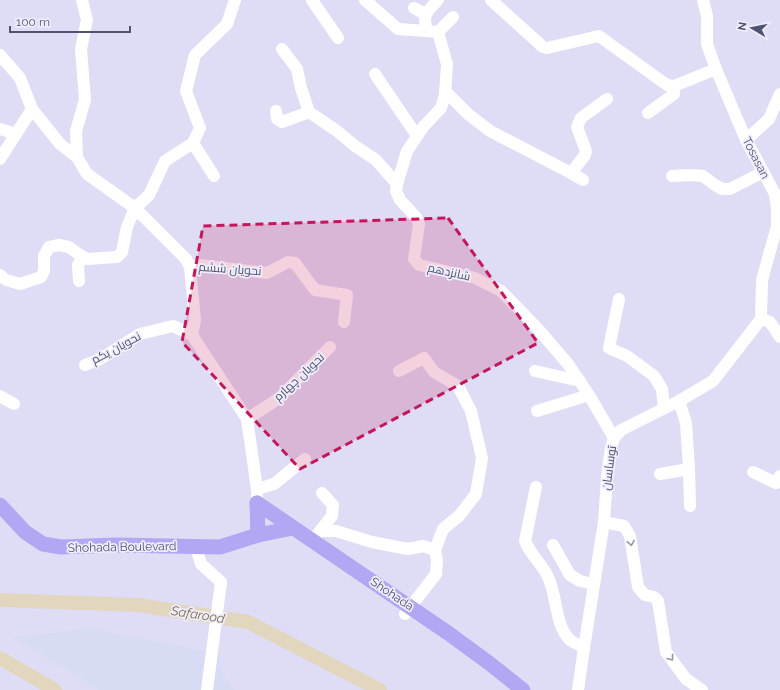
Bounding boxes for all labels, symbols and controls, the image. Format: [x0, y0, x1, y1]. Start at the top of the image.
scale bar [10, 8, 130, 34]
north arrow [732, 8, 772, 48]
text: 100 m [16, 15, 50, 29]
text: N [736, 21, 750, 32]
street label: Tosasan [740, 135, 772, 181]
street label: نحویان ششم [198, 260, 262, 279]
street label: شانزدهم [426, 260, 472, 285]
street label: نحویان یکم [89, 329, 144, 368]
street label: نحویان چهارم [271, 350, 329, 405]
street label: توساسان [599, 444, 619, 491]
street label: Shohada Boulevard [68, 539, 176, 555]
one-way arrow [626, 540, 635, 546]
street label: Shohada [368, 575, 416, 613]
water label: Safarood [169, 603, 226, 626]
one-way arrow [666, 654, 673, 661]

